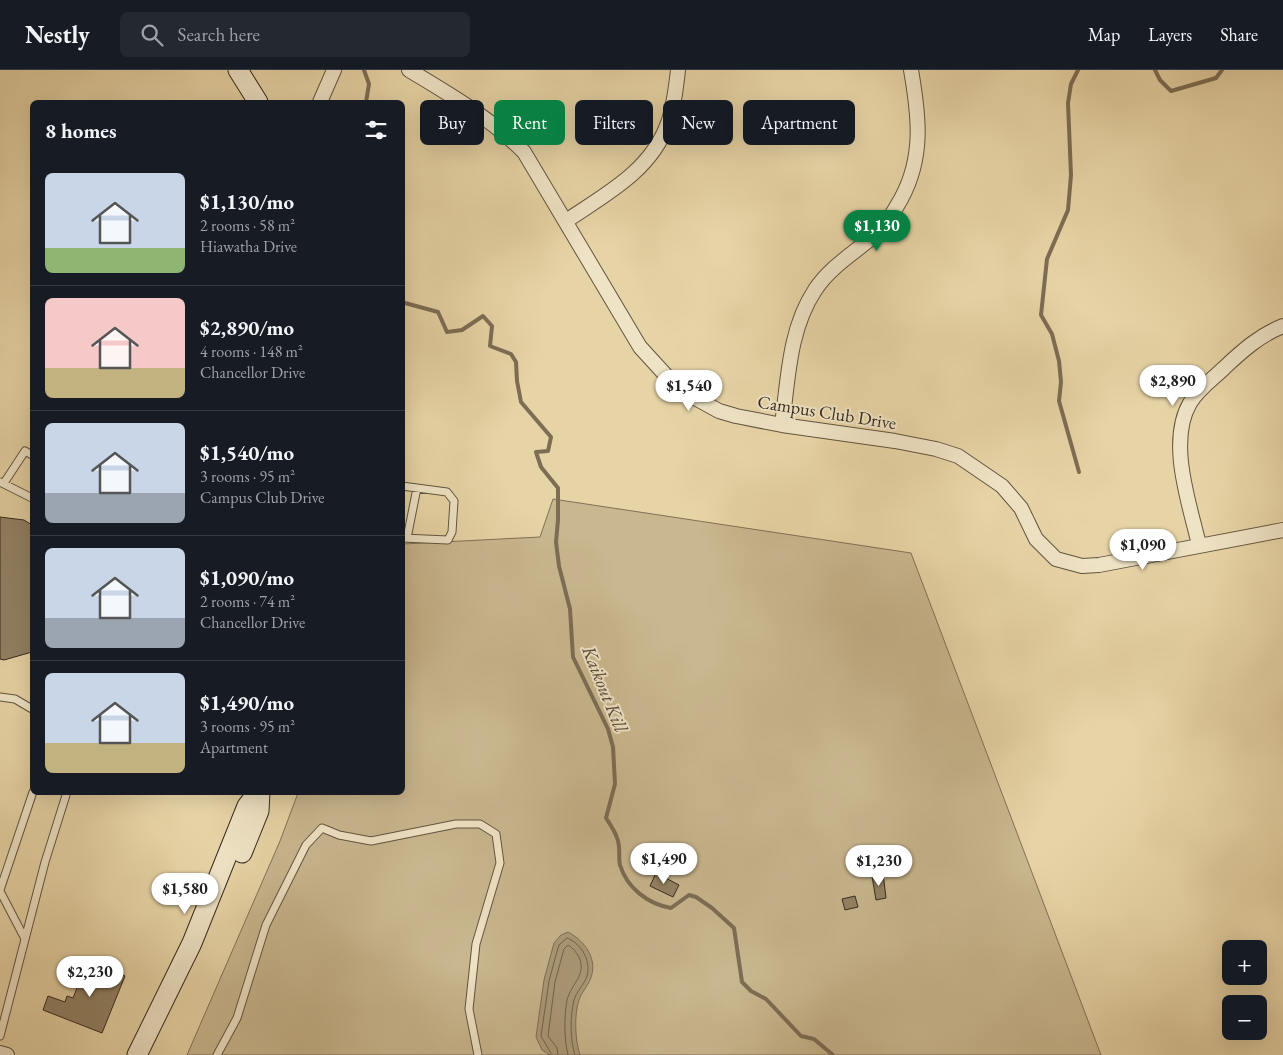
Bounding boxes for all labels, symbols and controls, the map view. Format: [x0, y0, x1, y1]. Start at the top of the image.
search box [120, 12, 470, 57]
text: Nestly [25, 19, 90, 50]
icon: search [138, 21, 166, 49]
text: Search here [178, 22, 260, 47]
text: Map [1088, 23, 1120, 46]
text: Layers [1148, 23, 1192, 46]
text: Share [1220, 23, 1258, 46]
chip: Buy [420, 100, 484, 145]
chip: Rent [494, 100, 565, 145]
chip: Filters [575, 100, 653, 145]
chip: New [663, 100, 733, 145]
chip: Apartment [743, 100, 855, 145]
icon: filters [362, 116, 390, 144]
text: 8 homes [45, 117, 117, 144]
text: $1,130/mo [200, 188, 294, 215]
icon: home [85, 193, 145, 253]
pin: $1,130 [836, 210, 918, 252]
text: 2 rooms · 58 m² [200, 215, 295, 236]
text: $1,130 [854, 215, 900, 236]
text: Hiawatha Drive [200, 236, 297, 257]
text: $2,890/mo [200, 314, 294, 341]
icon: home [85, 318, 145, 378]
text: 4 rooms · 148 m² [200, 341, 303, 362]
text: Chancellor Drive [200, 362, 305, 383]
pin: $2,890 [1132, 364, 1214, 407]
pin: $1,540 [648, 370, 730, 412]
text: $2,890 [1150, 370, 1196, 391]
text: $1,540 [666, 375, 712, 396]
street label: Campus Club Drive [756, 390, 898, 434]
text: $1,540/mo [200, 439, 294, 466]
icon: home [85, 443, 145, 503]
text: 3 rooms · 95 m² [200, 466, 295, 487]
text: Campus Club Drive [200, 487, 325, 508]
pin: $1,090 [1102, 528, 1184, 571]
text: $1,090 [1120, 534, 1166, 555]
text: $1,090/mo [200, 564, 294, 591]
icon: home [85, 568, 145, 628]
text: 2 rooms · 74 m² [200, 591, 295, 612]
text: Chancellor Drive [200, 612, 305, 633]
water label: Kaikout Kill [576, 641, 634, 736]
text: $1,490/mo [200, 689, 294, 716]
icon: home [85, 693, 145, 753]
text: 3 rooms · 95 m² [200, 716, 295, 737]
text: Apartment [200, 737, 268, 758]
pin: $1,490 [623, 842, 705, 885]
pin: $1,230 [838, 844, 920, 887]
text: $1,490 [641, 848, 687, 869]
text: $1,230 [856, 850, 902, 871]
pin: $1,580 [144, 872, 226, 915]
text: $1,580 [162, 878, 208, 899]
map controls [1222, 940, 1267, 1040]
button: + [1222, 940, 1267, 985]
pin: $2,230 [49, 956, 131, 998]
text: $2,230 [67, 961, 113, 982]
button: − [1222, 995, 1267, 1040]

